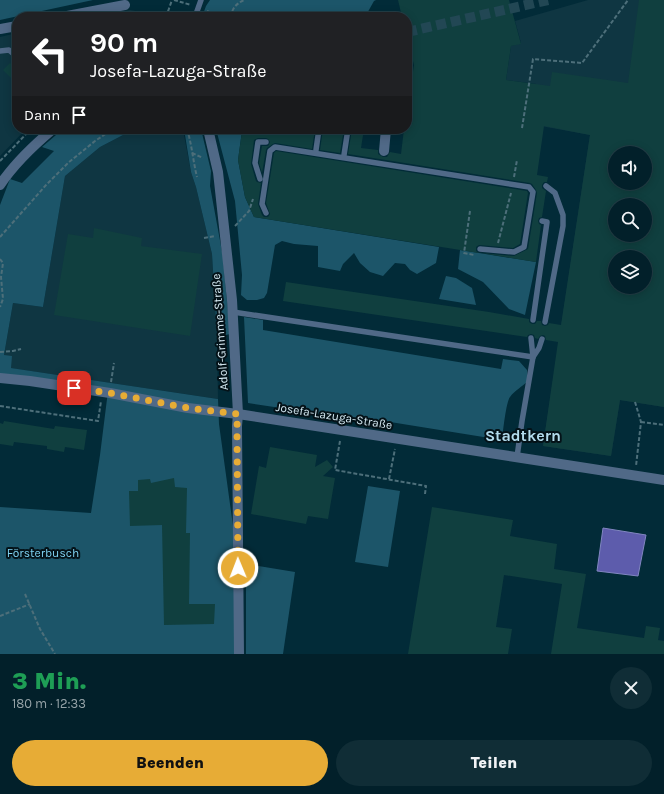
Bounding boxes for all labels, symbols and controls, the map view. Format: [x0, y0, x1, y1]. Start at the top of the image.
text: 90 m [90, 26, 158, 59]
icon: left [24, 28, 76, 80]
text: Josefa-Lazuga-Straße [90, 60, 267, 82]
icon: arrive [68, 104, 90, 126]
text: Dann [24, 106, 60, 124]
map controls [608, 146, 652, 294]
button: sound [608, 146, 652, 190]
button: search [608, 198, 652, 242]
button: layers [608, 250, 652, 294]
street label: Adolf-Grimme-Straße [209, 273, 231, 391]
pin [57, 371, 91, 405]
icon: arrive [63, 377, 85, 399]
street label: Josefa-Lazuga-Straße [275, 400, 393, 432]
district label: Stadtkern [485, 426, 561, 445]
park label: Försterbusch [7, 546, 79, 560]
position arrow [217, 547, 259, 589]
text: 3 Min. [12, 667, 86, 695]
button: close [610, 667, 652, 709]
text: 180 m · 12:33 [12, 696, 86, 711]
button: Beenden [12, 740, 328, 786]
button: Teilen [336, 740, 652, 786]

